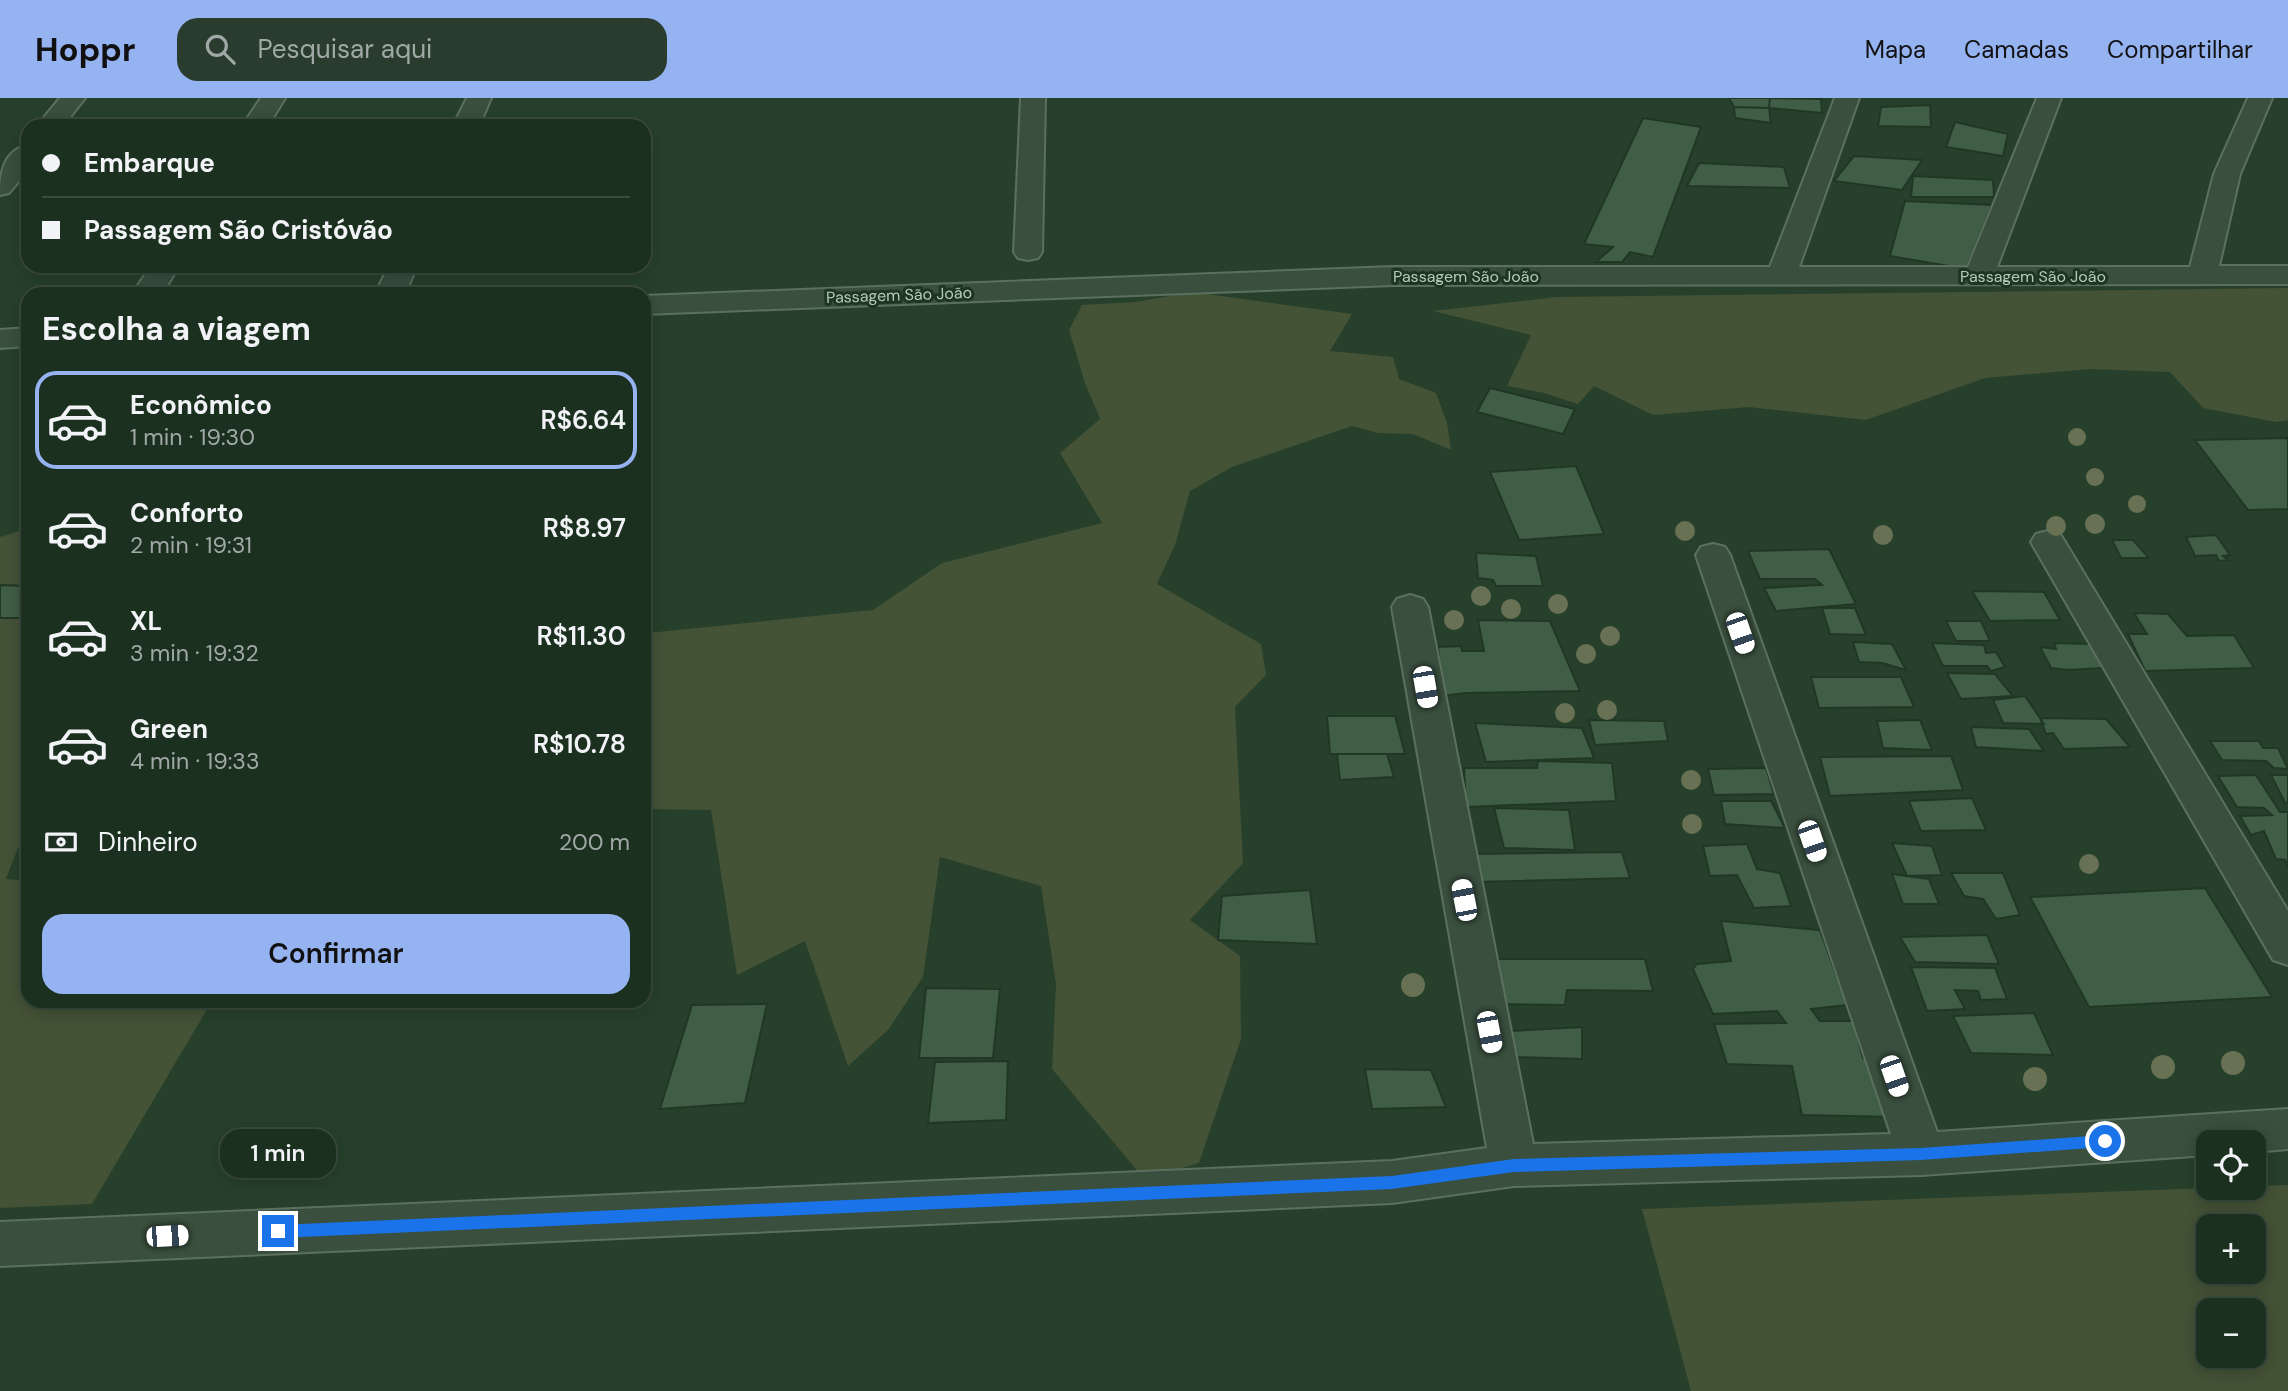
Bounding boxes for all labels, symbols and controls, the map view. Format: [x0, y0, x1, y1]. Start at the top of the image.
search box [177, 18, 667, 81]
text: Hoppr [35, 28, 135, 71]
icon: search [201, 30, 239, 68]
text: Pesquisar aqui [257, 32, 432, 66]
text: Mapa [1865, 34, 1926, 65]
text: Camadas [1964, 34, 2069, 65]
text: Compartilhar [2107, 34, 2253, 65]
text: Embarque [84, 146, 215, 180]
text: Passagem São Cristóvão [84, 213, 393, 247]
street label: Passagem São João [1393, 266, 1539, 287]
street label: Passagem São João [1960, 266, 2106, 287]
street label: Passagem São João [826, 282, 972, 308]
text: Escolha a viagem [42, 308, 311, 350]
text: Econômico [130, 388, 272, 422]
icon: car [46, 389, 109, 452]
text: R$6.64 [540, 403, 626, 437]
text: 1 min · 19:30 [130, 422, 255, 452]
text: Conforto [130, 496, 244, 530]
icon: car [46, 497, 109, 560]
text: R$8.97 [543, 511, 626, 545]
text: 2 min · 19:31 [130, 530, 252, 560]
text: XL [130, 604, 162, 638]
icon: car [46, 605, 109, 668]
car [1724, 610, 1757, 656]
text: R$11.30 [536, 619, 626, 653]
text: 3 min · 19:32 [130, 638, 259, 668]
car [1412, 664, 1439, 710]
text: Green [130, 712, 208, 746]
icon: car [46, 713, 109, 776]
text: R$10.78 [533, 727, 626, 761]
text: 4 min · 19:33 [130, 746, 260, 776]
car [1796, 818, 1829, 864]
icon: cash [42, 823, 80, 861]
text: Dinheiro [98, 825, 198, 859]
text: 200 m [559, 827, 630, 857]
car [1450, 877, 1479, 923]
button: Confirmar [42, 914, 630, 994]
car [1475, 1009, 1504, 1055]
car [1878, 1053, 1911, 1099]
route start [2089, 1125, 2121, 1157]
callout: 1 min [220, 1130, 336, 1178]
map controls [2196, 1130, 2266, 1368]
button: locate [2196, 1130, 2266, 1200]
text: 1 min [251, 1138, 305, 1168]
button: + [2196, 1214, 2266, 1284]
route end [262, 1215, 294, 1247]
car [146, 1224, 189, 1248]
button: − [2196, 1298, 2266, 1368]

